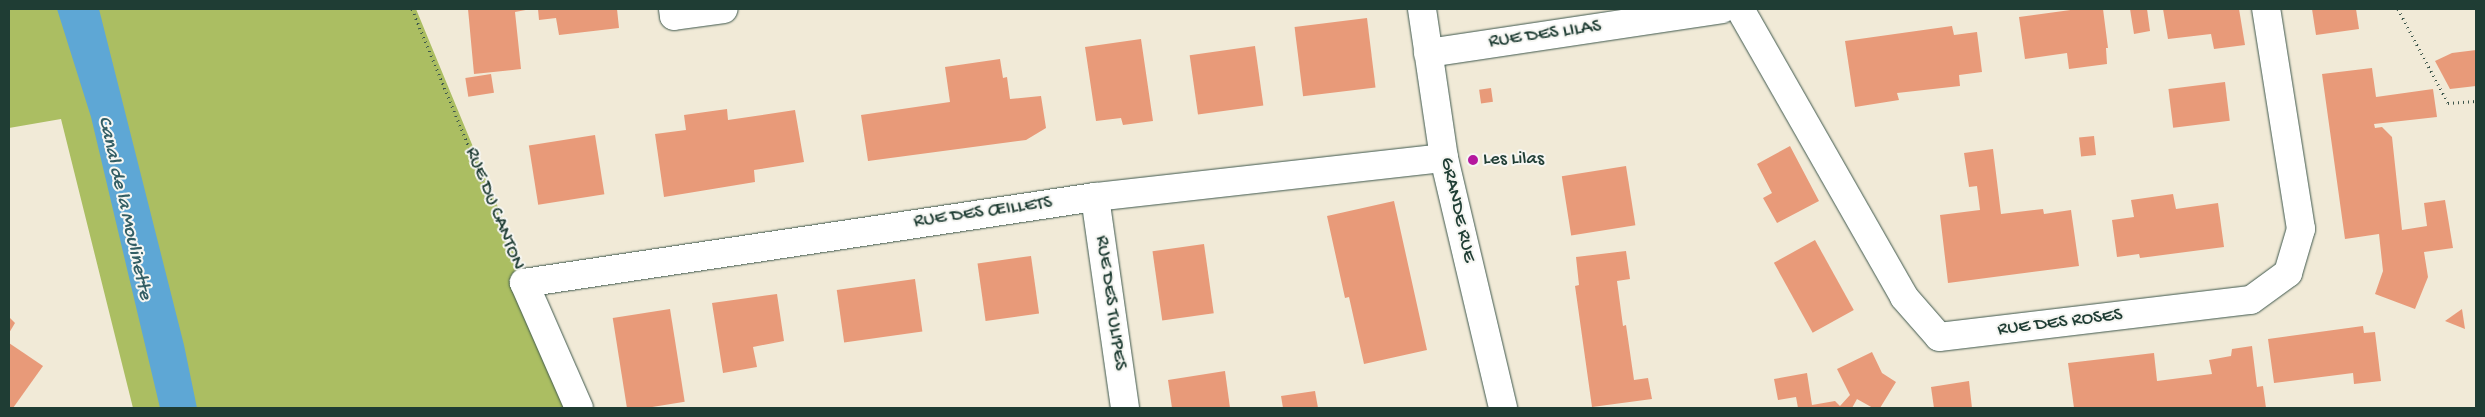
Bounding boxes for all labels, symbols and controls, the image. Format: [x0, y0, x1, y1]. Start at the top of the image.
street label: RUE DES LILAS [1487, 16, 1603, 54]
water label: Canal de la Moulinette [91, 114, 157, 302]
street label: RUE DU CANTON [459, 144, 529, 274]
place label: Les Lilas [1483, 149, 1544, 171]
marker: Les Lilas [1467, 154, 1479, 166]
street label: GRANDE RUE [1434, 155, 1480, 265]
street label: RUE DES ŒILLETS [912, 192, 1054, 234]
street label: RUE DES TULIPES [1089, 234, 1131, 372]
street label: RUE DES ROSES [1996, 304, 2124, 342]

